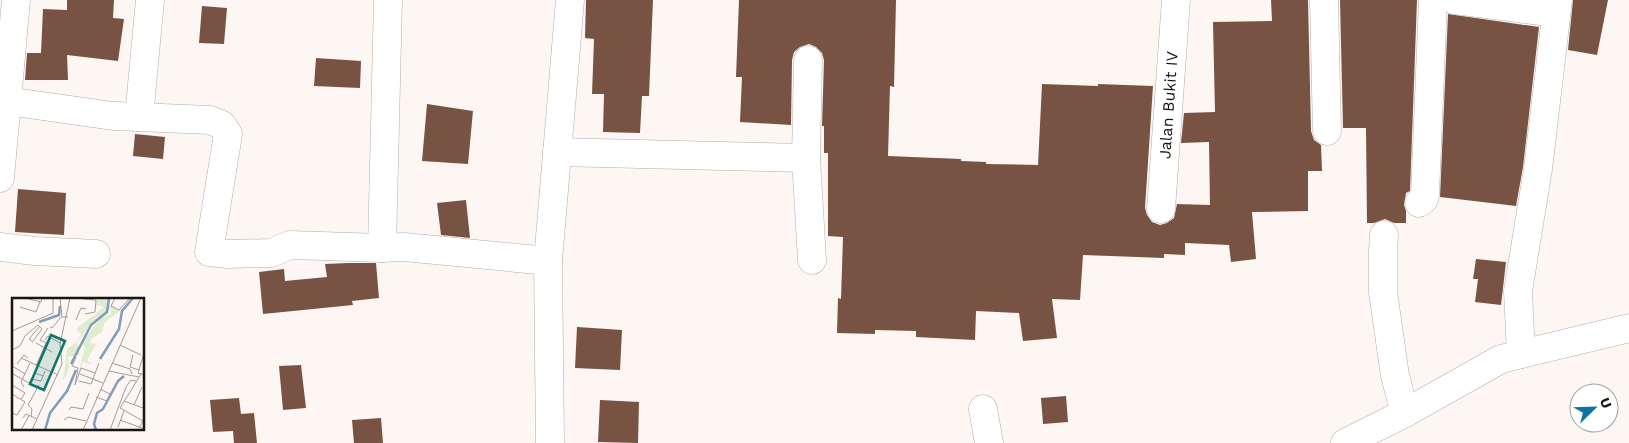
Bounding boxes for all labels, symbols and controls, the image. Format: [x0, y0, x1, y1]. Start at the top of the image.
street label: Jalan Bukit IV [1155, 50, 1182, 160]
inset map [12, 298, 145, 430]
north arrow [1569, 383, 1619, 433]
text: U [1597, 395, 1615, 411]

